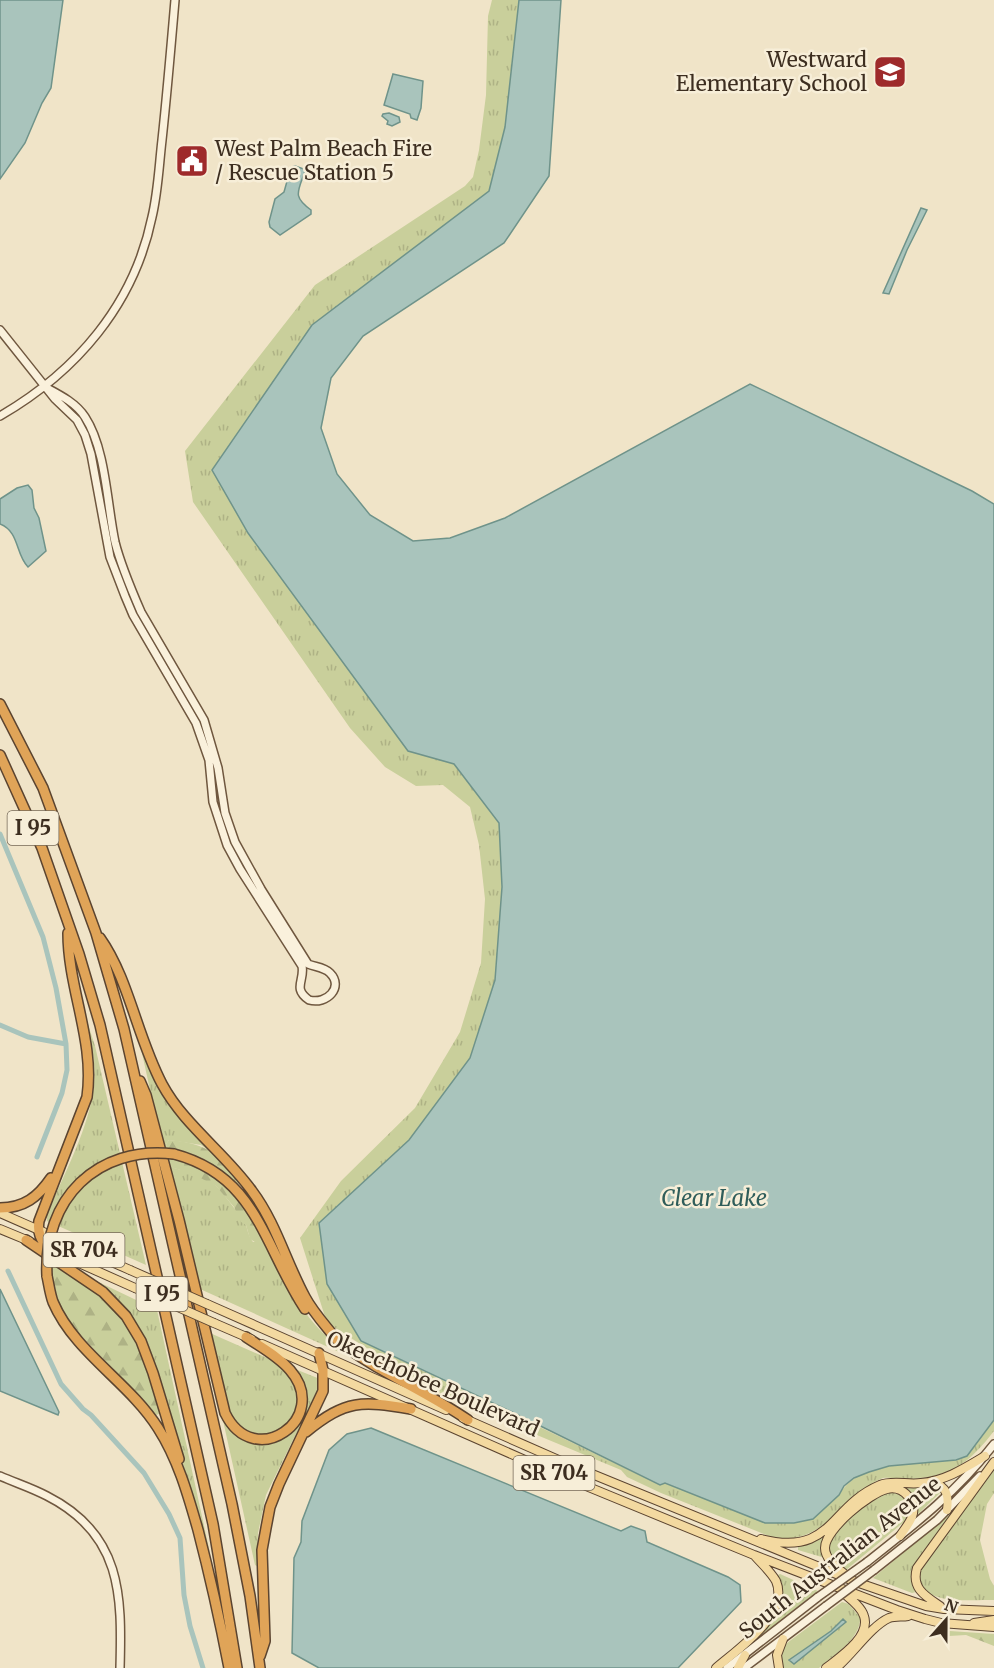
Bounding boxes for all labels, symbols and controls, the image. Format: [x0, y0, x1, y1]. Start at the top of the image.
place label: Westward Elementary School [676, 46, 868, 97]
school or university icon: Westward Elementary School [872, 54, 908, 90]
place label: West Palm Beach Fire / Rescue Station 5 [214, 135, 432, 186]
public building icon: West Palm Beach Fire / Rescue Station 5 [174, 143, 210, 179]
road number: I 95 [8, 811, 58, 845]
water label: Clear Lake [661, 1184, 767, 1212]
road number: SR 704 [44, 1233, 124, 1267]
road number: I 95 [136, 1277, 188, 1311]
street label: Okeechobee Boulevard [323, 1325, 544, 1443]
road number: SR 704 [514, 1456, 594, 1490]
street label: South Australian Avenue [733, 1470, 946, 1645]
north arrow [916, 1590, 976, 1650]
text: N [942, 1594, 961, 1618]

